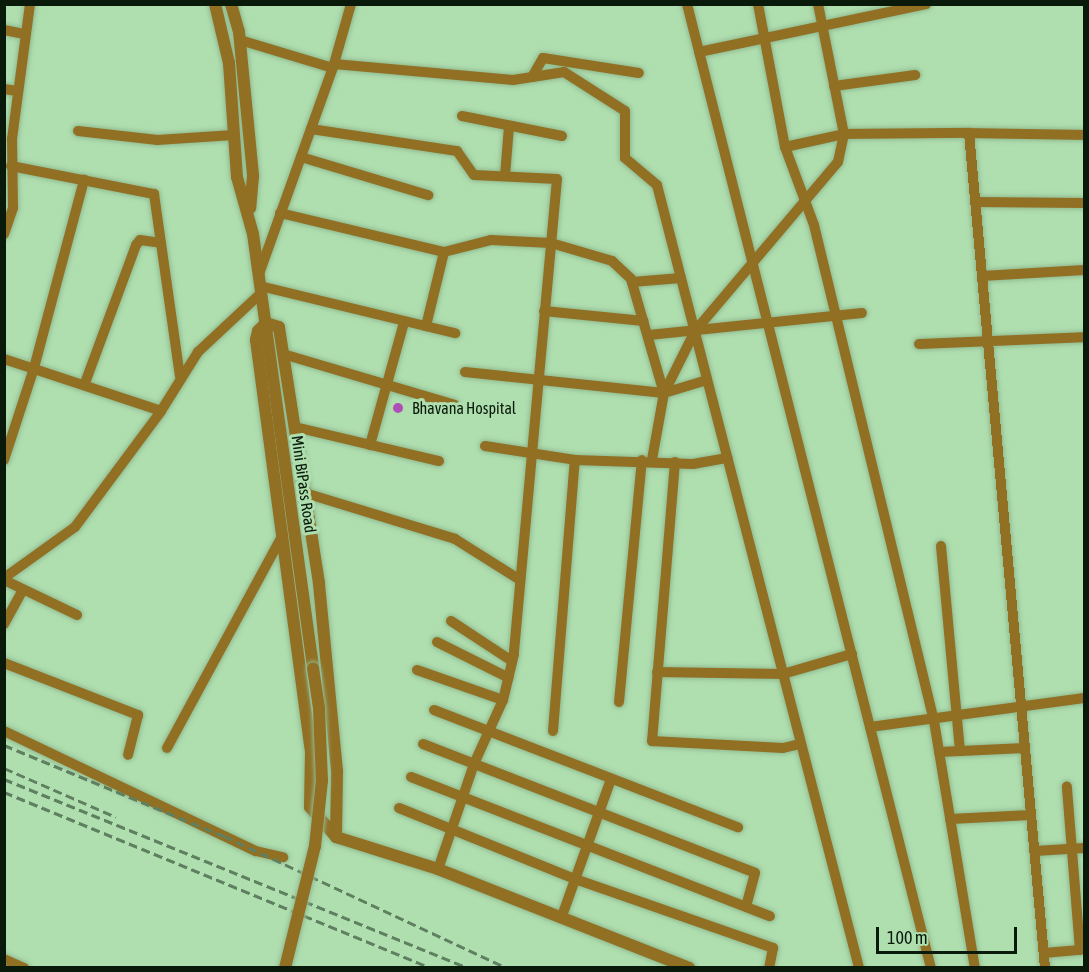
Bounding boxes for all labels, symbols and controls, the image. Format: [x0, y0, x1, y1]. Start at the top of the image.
place label: Bhavana Hospital [412, 398, 516, 418]
marker: Bhavana Hospital [389, 399, 407, 417]
street label: Mini BiPass Road [288, 434, 320, 534]
scale bar [879, 915, 1020, 953]
text: 100 m [887, 927, 928, 948]

